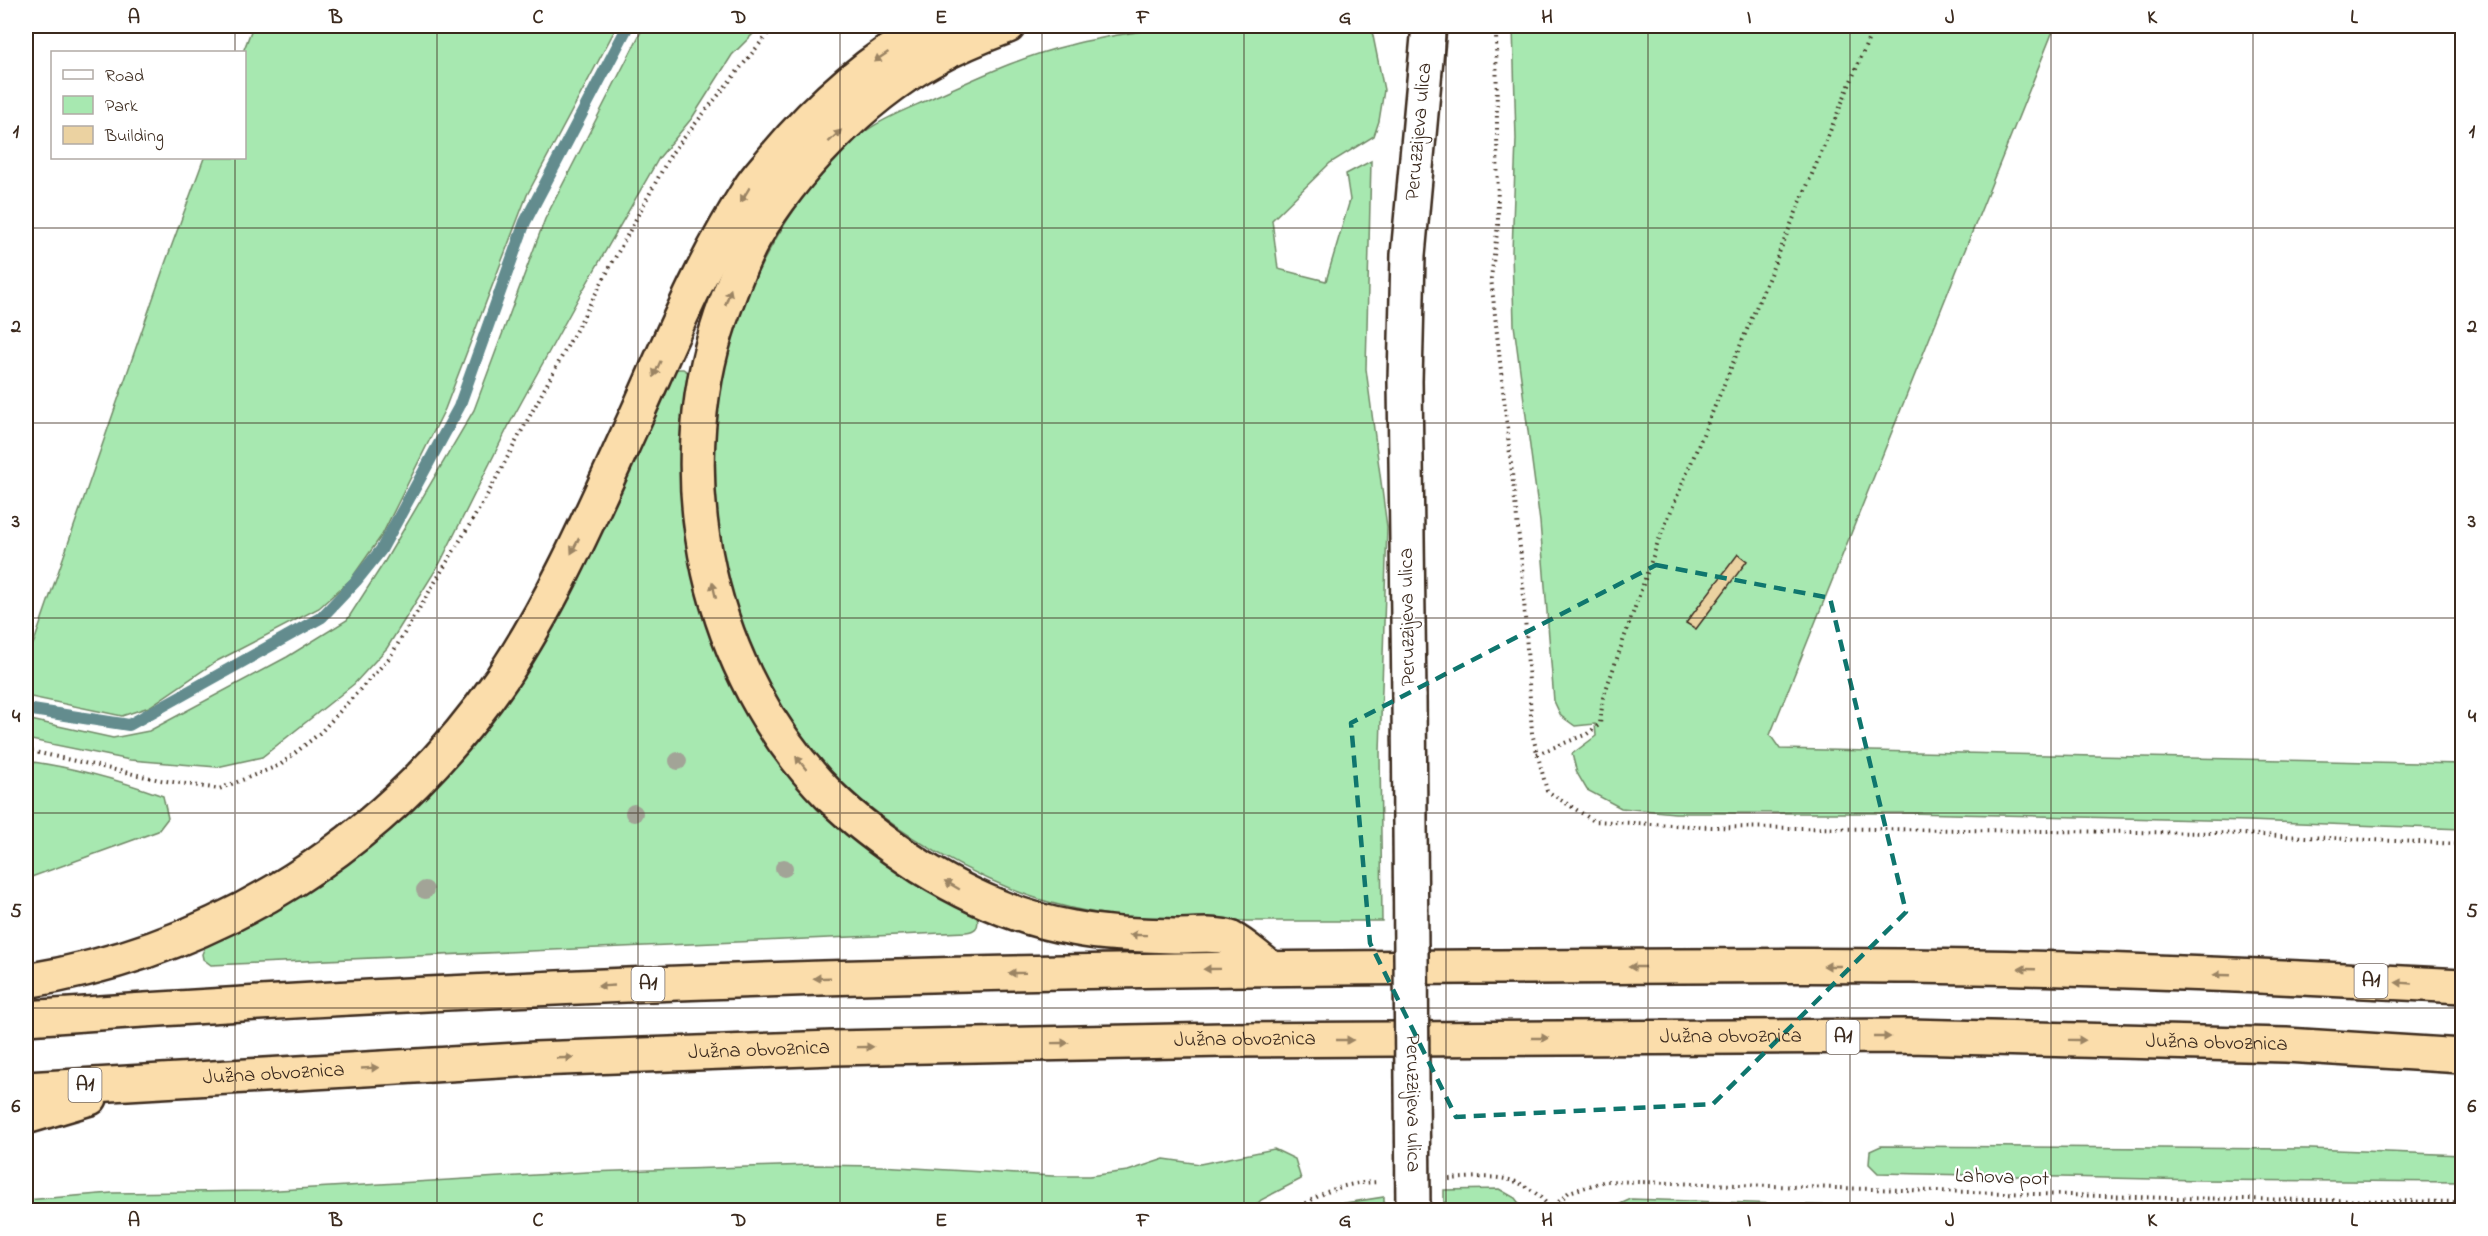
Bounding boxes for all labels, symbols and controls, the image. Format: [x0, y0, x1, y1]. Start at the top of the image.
text: A [128, 4, 140, 33]
text: B [328, 4, 343, 33]
text: C [533, 4, 544, 33]
text: D [731, 4, 746, 33]
text: E [935, 4, 947, 33]
text: F [1136, 4, 1150, 33]
text: G [1339, 4, 1352, 33]
text: H [1541, 4, 1553, 33]
text: I [1747, 4, 1752, 33]
text: J [1945, 4, 1955, 33]
text: K [2147, 4, 2158, 33]
text: L [2350, 4, 2358, 33]
legend [51, 51, 246, 159]
one-way arrow [873, 51, 889, 62]
street label: Peruzzijeva ulica [1398, 61, 1441, 202]
text: Road [105, 64, 144, 90]
text: Park [105, 94, 138, 120]
text: 1 [13, 118, 20, 147]
text: 1 [2469, 118, 2476, 147]
text: Building [104, 124, 164, 151]
one-way arrow [827, 129, 842, 143]
one-way arrow [740, 187, 751, 203]
one-way arrow [724, 288, 734, 306]
text: 2 [10, 313, 21, 342]
text: 2 [2466, 313, 2477, 342]
one-way arrow [652, 360, 662, 378]
text: 3 [11, 508, 20, 537]
text: 3 [2467, 508, 2476, 537]
one-way arrow [571, 537, 580, 554]
street label: Peruzzijeva ulica [1392, 548, 1424, 686]
one-way arrow [709, 581, 718, 600]
text: 4 [12, 703, 21, 732]
text: 4 [2468, 703, 2477, 732]
one-way arrow [795, 755, 808, 771]
one-way arrow [944, 879, 960, 890]
text: 5 [10, 898, 22, 927]
text: 5 [2466, 898, 2478, 927]
one-way arrow [1129, 930, 1148, 940]
one-way arrow [1822, 961, 1841, 971]
one-way arrow [1627, 962, 1646, 972]
one-way arrow [2017, 964, 2036, 974]
road number: A1 [2354, 964, 2388, 998]
one-way arrow [1203, 965, 1222, 974]
road number: A1 [632, 967, 664, 1001]
one-way arrow [1008, 968, 1027, 978]
one-way arrow [2212, 970, 2231, 979]
one-way arrow [813, 973, 832, 982]
one-way arrow [2395, 978, 2414, 988]
one-way arrow [597, 981, 616, 990]
road number: A1 [1826, 1020, 1860, 1054]
street label: Južna obvoznica [1660, 1022, 1802, 1052]
street label: Južna obvoznica [1174, 1024, 1316, 1056]
street label: Južna obvoznica [2145, 1027, 2288, 1060]
one-way arrow [1873, 1032, 1892, 1041]
street label: Južna obvoznica [687, 1033, 830, 1068]
one-way arrow [1531, 1033, 1550, 1043]
street label: Peruzzijeva ulica [1397, 1034, 1428, 1172]
one-way arrow [1336, 1035, 1355, 1044]
one-way arrow [2068, 1036, 2087, 1045]
one-way arrow [1050, 1038, 1069, 1048]
one-way arrow [855, 1043, 874, 1052]
one-way arrow [555, 1054, 574, 1063]
street label: Južna obvoznica [202, 1055, 345, 1094]
one-way arrow [361, 1064, 380, 1073]
road number: A1 [68, 1068, 101, 1102]
text: 6 [12, 1093, 21, 1122]
text: 6 [2468, 1093, 2477, 1122]
street label: Lahova pot [1954, 1161, 2050, 1195]
text: A [128, 1207, 140, 1236]
text: B [328, 1207, 343, 1236]
text: C [533, 1207, 544, 1236]
text: D [731, 1207, 746, 1236]
text: E [935, 1207, 947, 1236]
text: F [1136, 1207, 1150, 1236]
text: G [1339, 1207, 1352, 1236]
text: H [1541, 1207, 1553, 1236]
text: I [1747, 1207, 1752, 1236]
text: J [1945, 1207, 1955, 1236]
text: K [2147, 1207, 2158, 1236]
text: L [2350, 1207, 2358, 1236]

